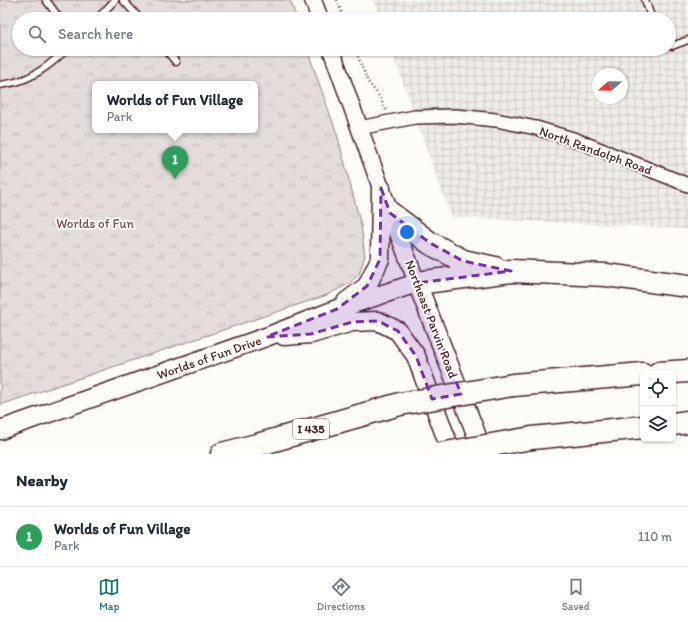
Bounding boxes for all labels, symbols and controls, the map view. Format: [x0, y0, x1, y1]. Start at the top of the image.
search box [12, 12, 676, 56]
icon: search [26, 23, 48, 45]
text: Search here [58, 25, 133, 43]
north arrow [592, 68, 628, 104]
popup [92, 81, 258, 133]
text: Worlds of Fun Village [107, 91, 243, 109]
text: Park [107, 109, 132, 124]
street label: North Randolph Road [537, 123, 654, 178]
pin: 1 [162, 146, 188, 179]
park label: Worlds of Fun [56, 216, 134, 231]
your location [397, 222, 417, 242]
street label: Northeast Parvin Road [402, 258, 461, 380]
street label: Worlds of Fun Drive [155, 333, 263, 382]
map controls [640, 370, 676, 442]
button: locate [640, 370, 676, 406]
button: layers [640, 406, 676, 442]
road number: I 435 [293, 419, 329, 439]
text: Nearby [16, 470, 68, 490]
text: Worlds of Fun Village [54, 520, 190, 538]
text: 1 [26, 529, 32, 544]
text: 110 m [638, 529, 672, 544]
text: Park [54, 538, 80, 553]
tab: Map [98, 576, 120, 613]
tab: Directions [317, 576, 365, 613]
tab: Saved [562, 576, 590, 613]

